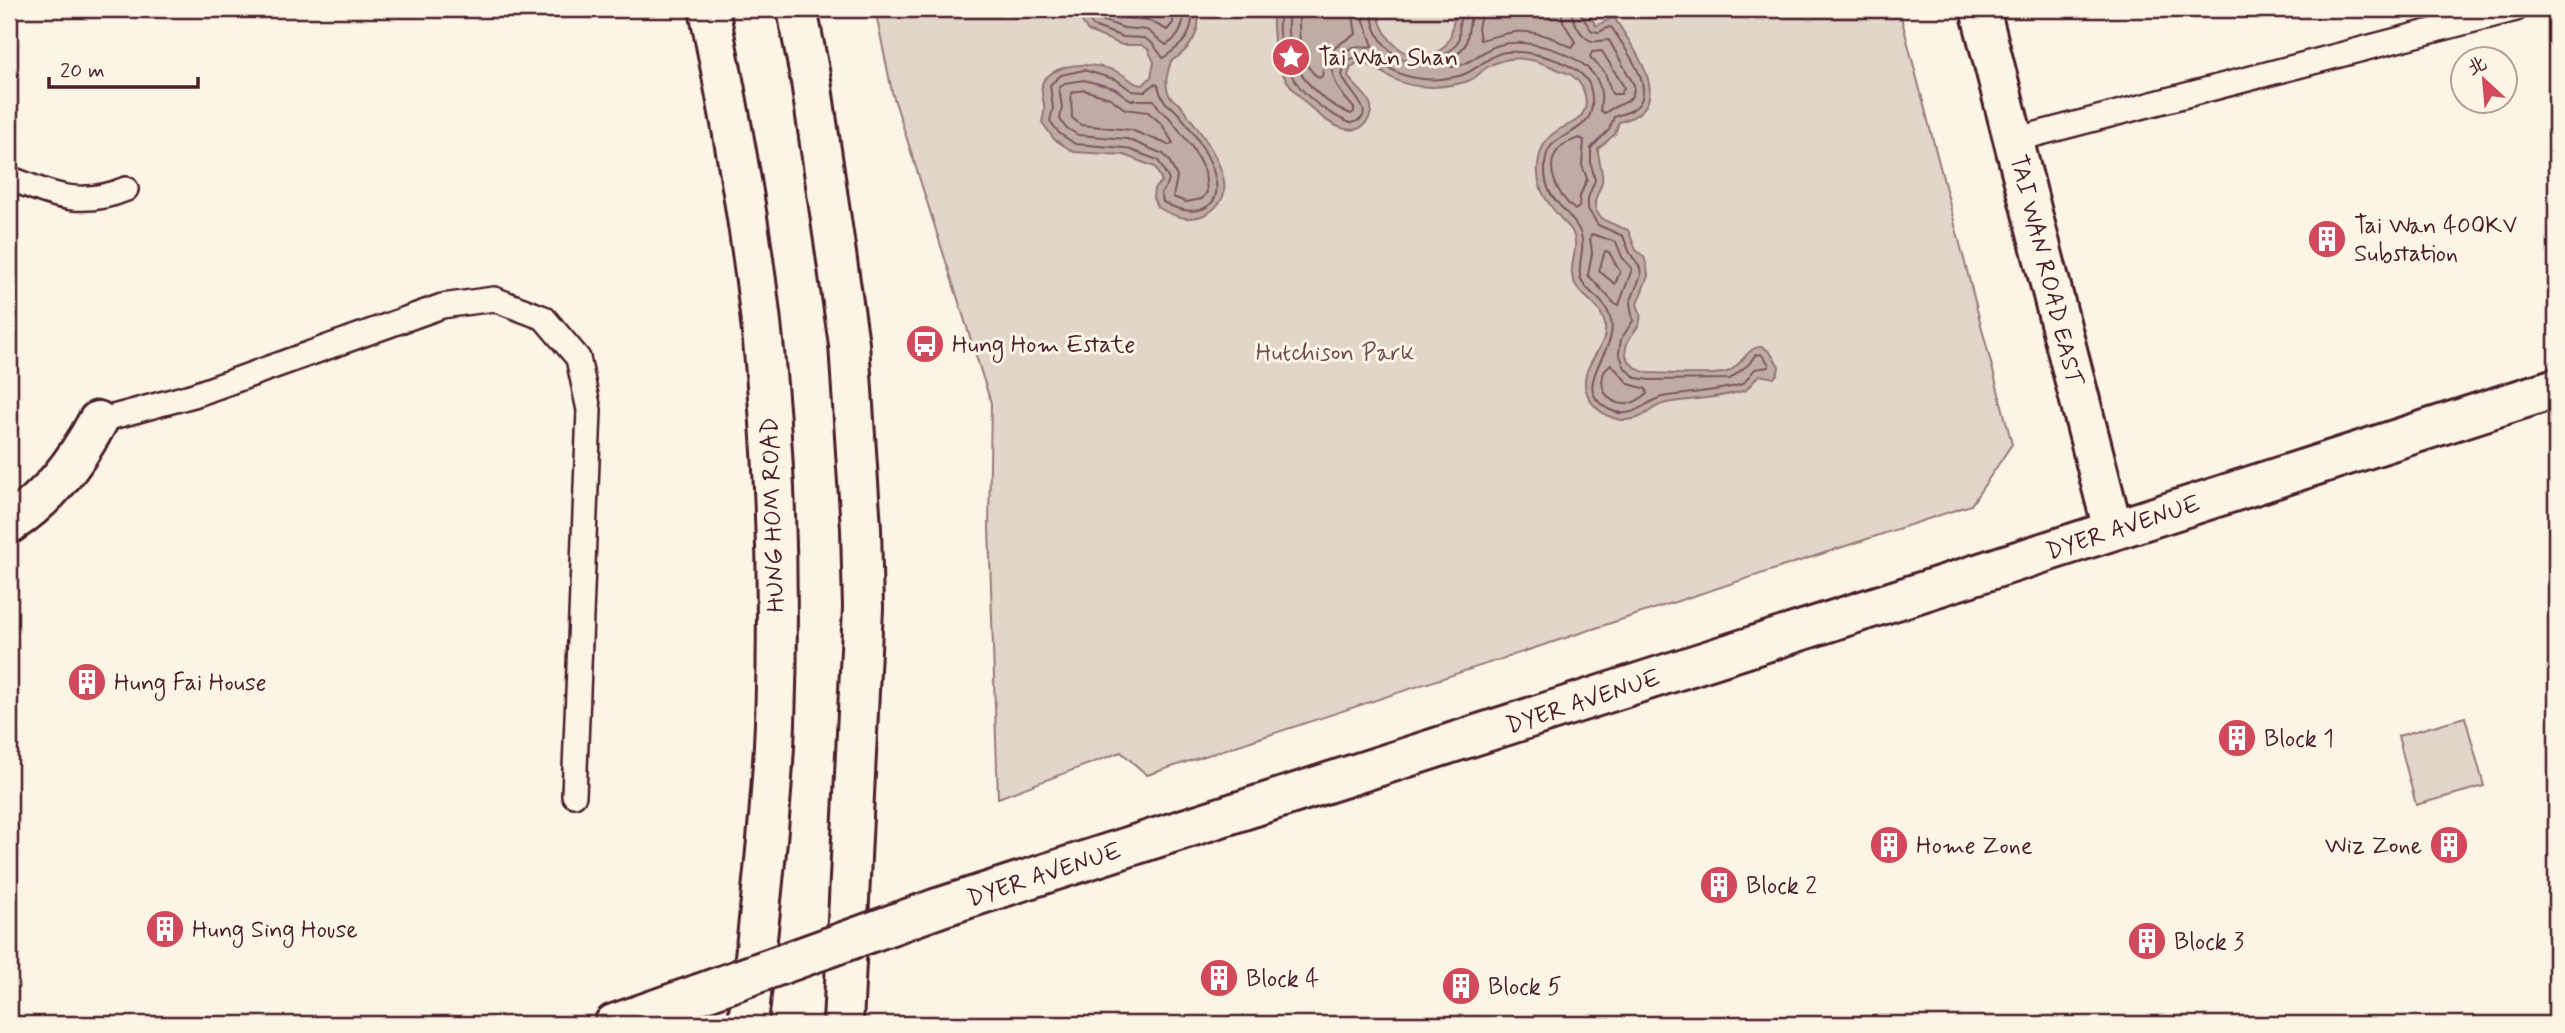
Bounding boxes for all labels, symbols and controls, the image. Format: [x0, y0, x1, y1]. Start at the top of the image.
place icon: Tai Wan Shan [1270, 36, 1312, 78]
place label: Tai Wan Shan [1318, 43, 1458, 74]
scale bar [49, 46, 198, 90]
north arrow [2450, 46, 2520, 116]
text: 北 [2463, 51, 2491, 81]
text: 20 m [60, 57, 105, 85]
street label: TAI WAN ROAD EAST [2002, 152, 2089, 390]
place label: Tai Wan 400KV Substation [2354, 211, 2517, 270]
building icon: Tai Wan 400KV Substation [2306, 218, 2348, 260]
bus stop icon: Hung Hom Estate [904, 323, 946, 365]
place label: Hung Hom Estate [952, 330, 1135, 363]
park label: Hutchison Park [1256, 338, 1414, 369]
street label: HUNG HOM ROAD [755, 417, 792, 613]
street label: DYER AVENUE [2042, 489, 2205, 568]
building icon: Hung Fai House [66, 661, 108, 703]
street label: DYER AVENUE [1502, 663, 1665, 742]
place label: Hung Fai House [114, 668, 267, 701]
building icon: Block 1 [2216, 717, 2258, 759]
place label: Block 1 [2264, 724, 2334, 755]
building icon: Home Zone [1868, 824, 1910, 866]
building icon: Wiz Zone [2428, 824, 2470, 866]
place label: Home Zone [1916, 831, 2033, 862]
place label: Wiz Zone [2325, 831, 2422, 862]
street label: DYER AVENUE [963, 836, 1126, 915]
building icon: Block 2 [1698, 864, 1740, 906]
place label: Block 2 [1746, 871, 1817, 902]
building icon: Hung Sing House [144, 908, 186, 950]
place label: Hung Sing House [192, 915, 358, 948]
building icon: Block 3 [2126, 920, 2168, 962]
place label: Block 3 [2174, 927, 2244, 958]
building icon: Block 4 [1198, 957, 1240, 999]
place label: Block 4 [1246, 964, 1319, 995]
building icon: Block 5 [1440, 965, 1482, 1007]
place label: Block 5 [1488, 972, 1562, 1003]

